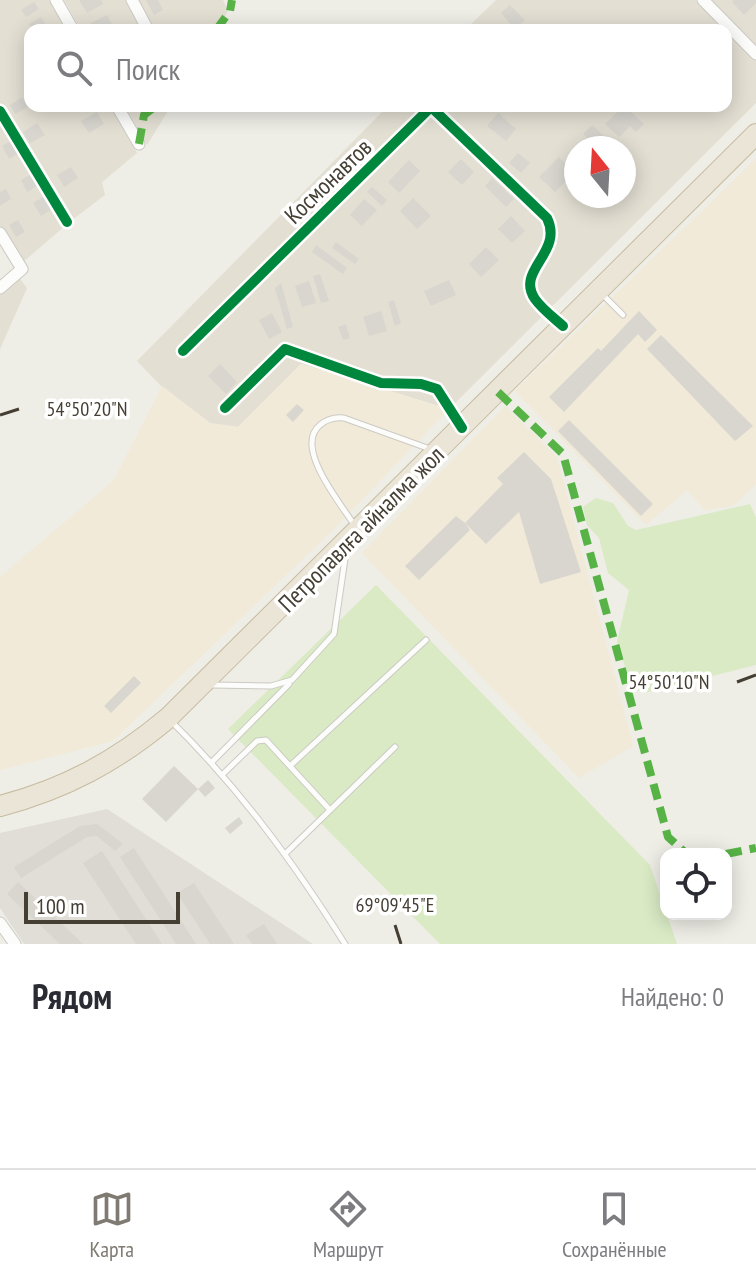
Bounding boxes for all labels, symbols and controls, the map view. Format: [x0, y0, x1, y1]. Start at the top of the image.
search box [24, 24, 732, 112]
icon: search [52, 46, 96, 90]
text: Поиск [116, 49, 180, 88]
street label: Космонавтов [278, 132, 378, 230]
north arrow [564, 136, 636, 208]
text: 54°50'20"N [47, 396, 127, 422]
street label: Петропавлға айналма жол [271, 439, 451, 619]
text: 54°50'10"N [629, 669, 709, 695]
map controls [660, 848, 732, 920]
button: locate [660, 848, 732, 920]
scale bar [24, 888, 180, 924]
text: 100 m [36, 892, 85, 920]
text: 69°09'45"E [356, 892, 434, 918]
text: Рядом [32, 974, 112, 1018]
text: Найдено: 0 [621, 980, 724, 1013]
tab: Карта [89, 1187, 134, 1263]
tab: Маршрут [313, 1187, 383, 1263]
tab: Сохранённые [562, 1187, 667, 1263]

